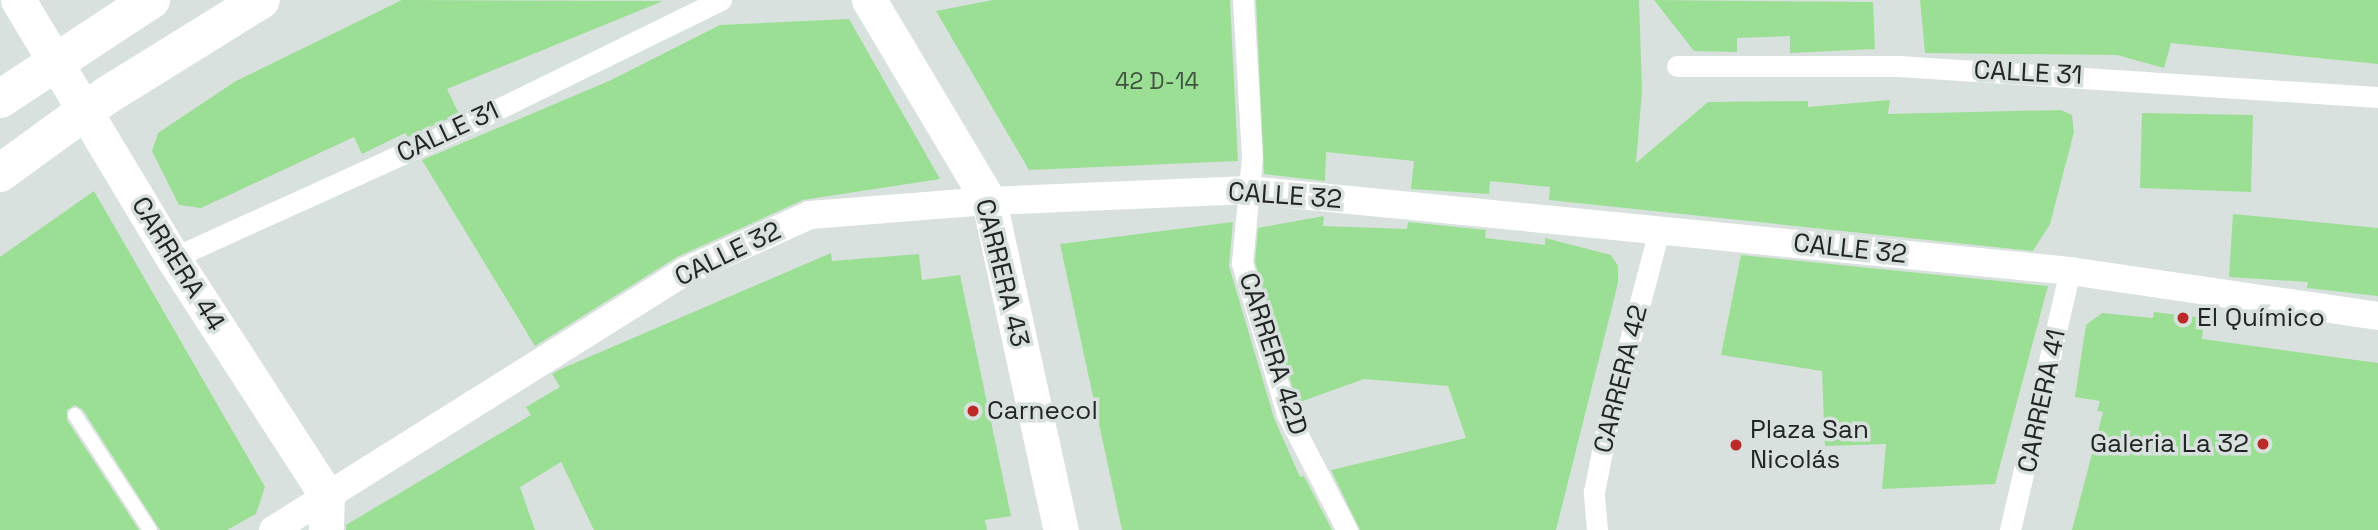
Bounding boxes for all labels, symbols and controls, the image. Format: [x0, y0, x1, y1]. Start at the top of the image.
street label: CALLE 31 [1973, 55, 2083, 91]
house number: 42 D-14 [1115, 67, 1199, 95]
street label: CALLE 31 [392, 95, 504, 169]
street label: CALLE 32 [1227, 176, 1343, 216]
street label: CARRERA 44 [124, 191, 232, 337]
street label: CARRERA 43 [969, 196, 1035, 350]
street label: CALLE 32 [670, 215, 786, 293]
street label: CALLE 32 [1792, 228, 1908, 270]
street label: CARRERA 42D [1232, 269, 1314, 439]
street label: CARRERA 42 [1588, 302, 1654, 456]
place label: El Químico [2197, 302, 2325, 334]
marker: El Químico [2175, 310, 2191, 326]
street label: CARRERA 41 [2012, 326, 2072, 476]
place label: Carnecol [987, 395, 1098, 427]
marker: Carnecol [965, 403, 981, 419]
place label: Plaza San Nicolás [1750, 414, 1869, 476]
place label: Galeria La 32 [2090, 428, 2249, 460]
marker: Galeria La 32 [2255, 436, 2271, 452]
marker: Plaza San Nicolás [1728, 437, 1744, 453]

